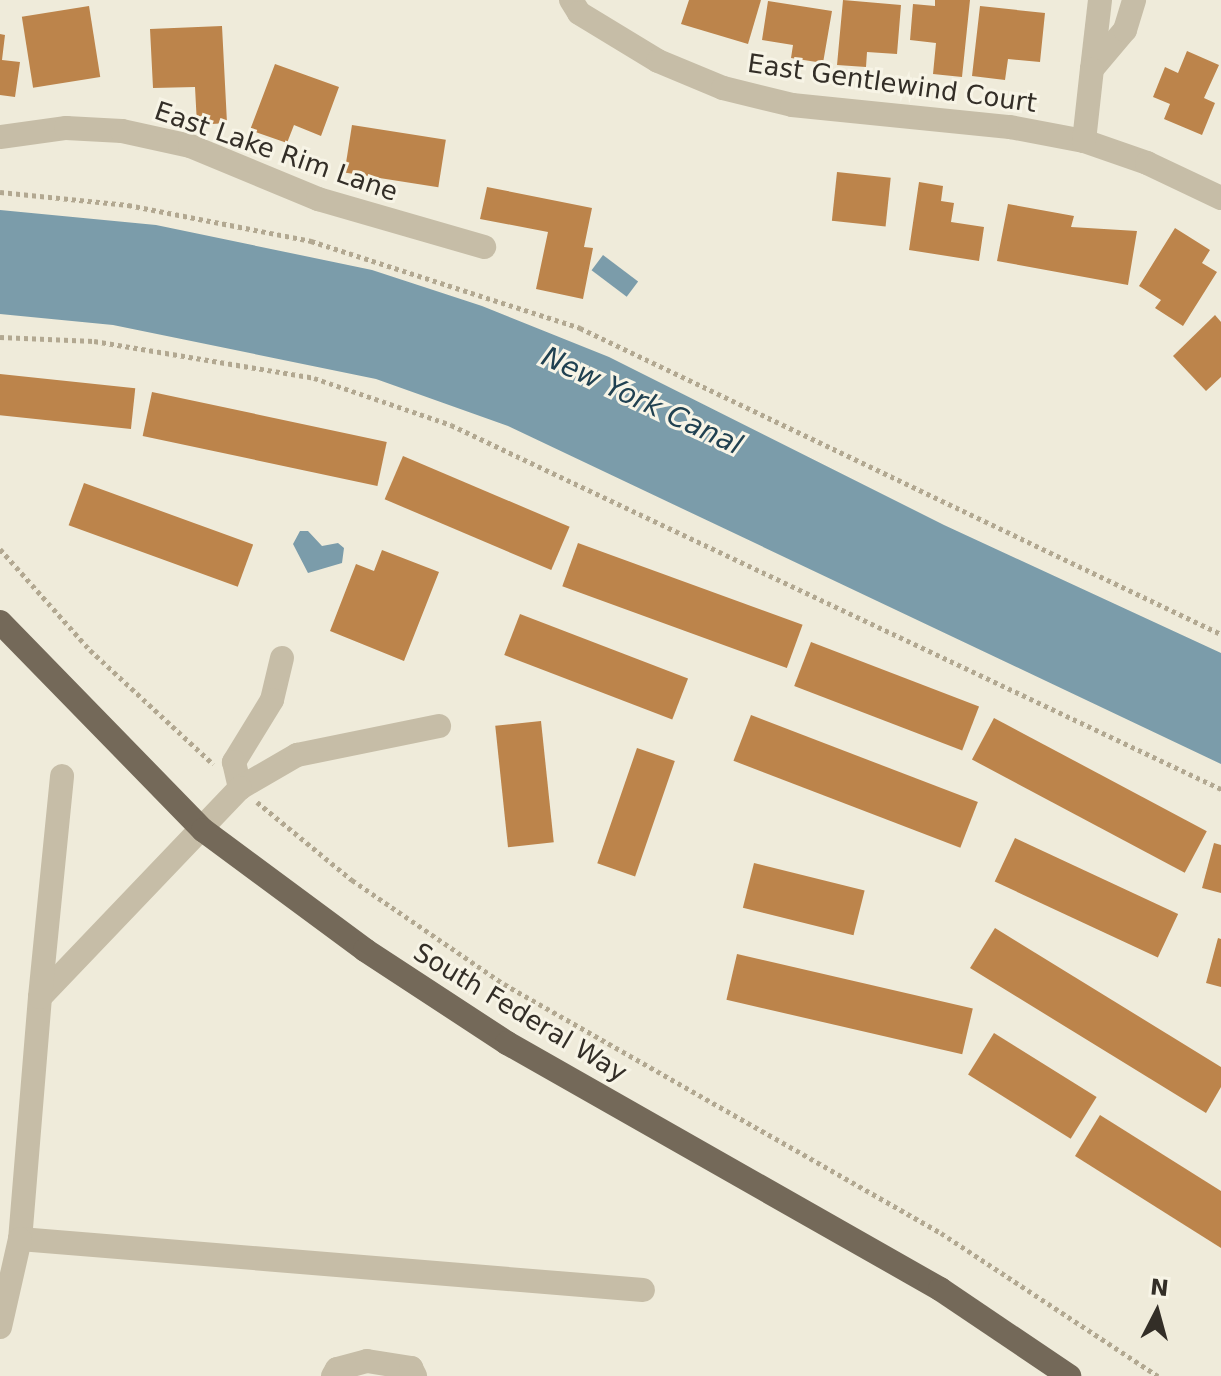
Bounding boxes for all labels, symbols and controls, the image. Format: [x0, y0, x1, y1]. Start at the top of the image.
street label: East Gentlewind Court [745, 48, 1039, 120]
street label: East Lake Rim Lane [150, 96, 402, 208]
water label: New York Canal [536, 340, 748, 462]
street label: South Federal Way [408, 937, 632, 1089]
north arrow [1117, 1272, 1197, 1352]
text: N [1149, 1274, 1170, 1301]

